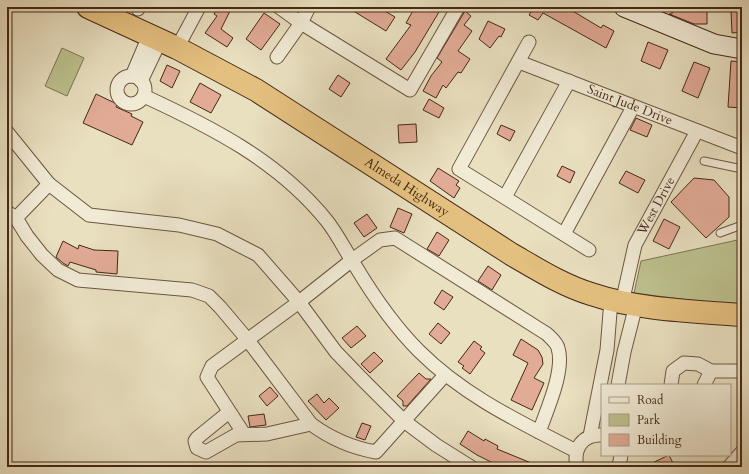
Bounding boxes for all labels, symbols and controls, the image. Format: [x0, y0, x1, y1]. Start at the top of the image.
street label: Saint Jude Drive [585, 80, 675, 129]
street label: Almeda Highway [361, 153, 453, 221]
street label: West Drive [633, 173, 679, 239]
legend [601, 384, 731, 456]
text: Road [637, 392, 664, 408]
text: Park [637, 412, 661, 428]
text: Building [637, 432, 682, 448]

